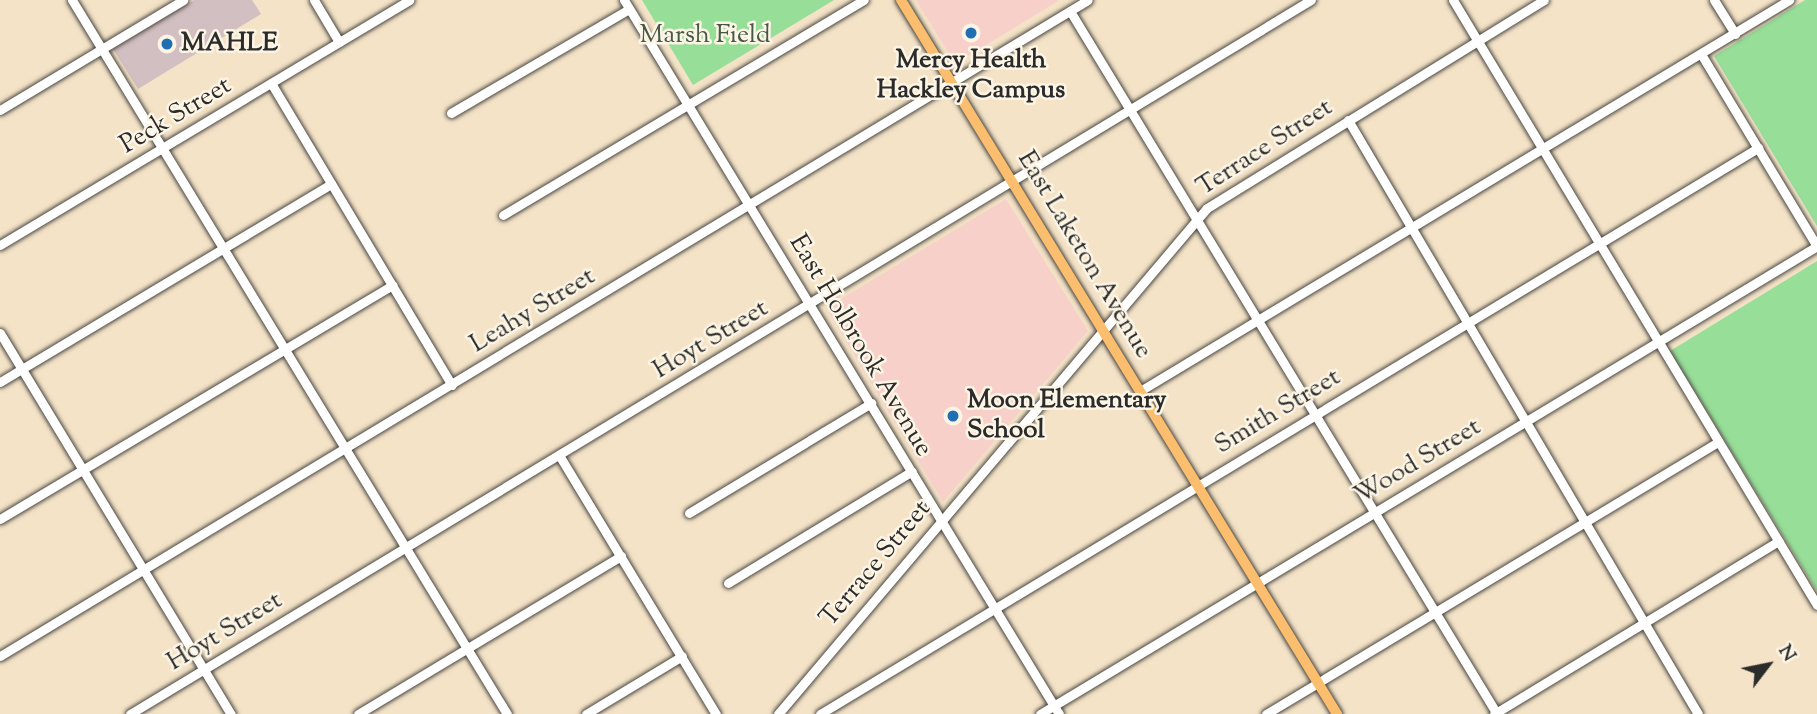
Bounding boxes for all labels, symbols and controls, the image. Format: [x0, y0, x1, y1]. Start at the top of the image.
park label: Marsh Field [639, 20, 771, 52]
marker: Mercy Health Hackley Campus [961, 23, 981, 43]
place label: MAHLE [181, 28, 278, 60]
marker: MAHLE [159, 36, 175, 52]
place label: Mercy Health Hackley Campus [877, 45, 1065, 106]
street label: Peck Street [115, 71, 237, 161]
street label: Terrace Street [1191, 92, 1339, 204]
street label: East Laketon Avenue [1010, 146, 1158, 364]
street label: East Holbrook Avenue [781, 229, 939, 463]
street label: Leahy Street [465, 261, 601, 361]
street label: Hoyt Street [648, 294, 774, 386]
street label: Smith Street [1210, 362, 1346, 462]
place label: Moon Elementary School [967, 385, 1166, 446]
marker: Moon Elementary School [945, 408, 961, 424]
street label: Wood Street [1349, 412, 1487, 512]
street label: Terrace Street [814, 494, 938, 634]
street label: Hoyt Street [162, 586, 288, 678]
north arrow [1733, 630, 1803, 700]
text: N [1771, 640, 1802, 667]

